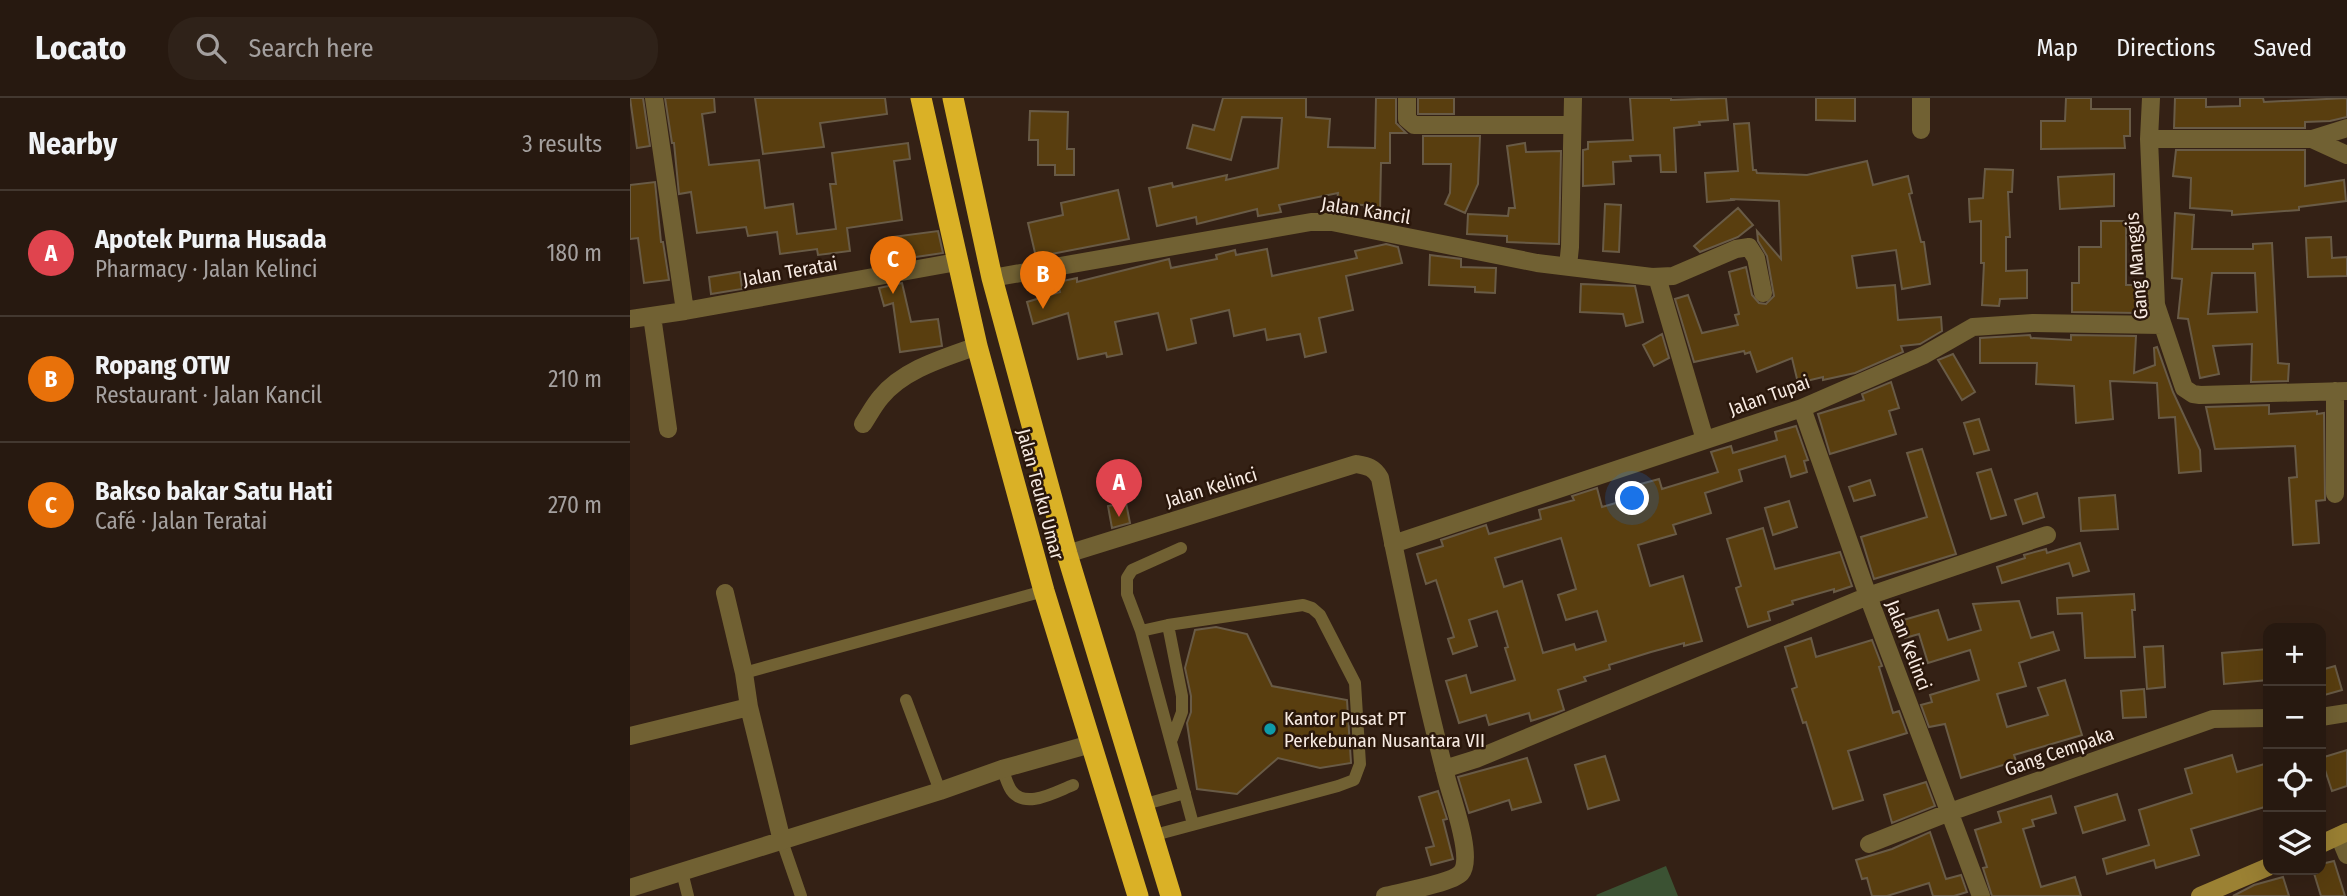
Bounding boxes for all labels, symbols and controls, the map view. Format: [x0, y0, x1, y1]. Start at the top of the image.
search box [168, 17, 658, 80]
text: Locato [35, 28, 126, 68]
icon: search [192, 29, 230, 67]
text: Search here [248, 33, 374, 64]
text: Map [2037, 34, 2078, 62]
text: Directions [2116, 34, 2215, 62]
text: Saved [2253, 34, 2312, 62]
text: Nearby [28, 126, 117, 162]
text: 3 results [522, 130, 602, 158]
street label: Jalan Kancil [1320, 192, 1412, 229]
street label: Gang Manggis [2120, 212, 2153, 320]
text: Apotek Purna Husada [95, 224, 327, 255]
pin: C [870, 236, 916, 294]
text: A [45, 239, 57, 267]
text: 180 m [546, 239, 602, 267]
pin: B [1020, 251, 1066, 309]
street label: Jalan Teratai [741, 252, 839, 291]
text: Pharmacy · Jalan Kelinci [95, 255, 318, 283]
text: Ropang OTW [95, 350, 230, 381]
text: B [45, 365, 57, 393]
text: 210 m [548, 365, 602, 393]
street label: Jalan Tupai [1725, 370, 1813, 421]
text: Restaurant · Jalan Kancil [95, 381, 322, 409]
street label: Jalan Teuku Umar [1012, 426, 1069, 563]
pin: A [1096, 459, 1142, 517]
street label: Jalan Kelinci [1162, 463, 1260, 512]
text: Bakso bakar Satu Hati [95, 476, 333, 507]
your location [1615, 481, 1649, 515]
text: C [45, 491, 57, 519]
text: 270 m [548, 491, 602, 519]
text: Café · Jalan Teratai [95, 507, 267, 535]
street label: Jalan Kelinci [1881, 597, 1936, 694]
map controls [2263, 623, 2326, 875]
button: + [2263, 623, 2326, 686]
button: − [2263, 686, 2326, 749]
place label: Kantor Pusat PT Perkebunan Nusantara VII [1284, 707, 1485, 752]
marker: Kantor Pusat PT Perkebunan Nusantara VII [1262, 721, 1278, 737]
street label: Gang Cempaka [2002, 722, 2117, 781]
button: locate [2263, 749, 2326, 812]
button: layers [2263, 812, 2326, 875]

